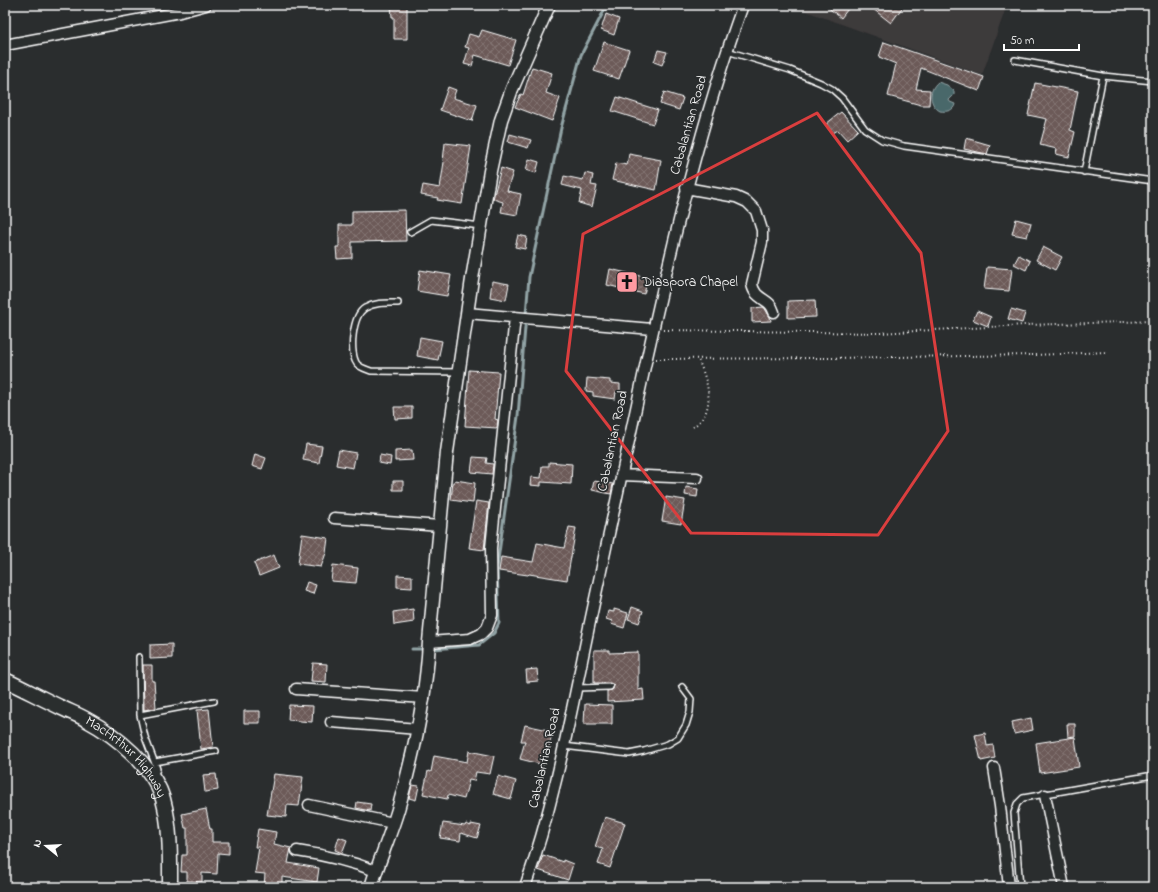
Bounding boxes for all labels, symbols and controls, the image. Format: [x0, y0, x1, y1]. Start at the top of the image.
scale bar [1004, 26, 1079, 52]
text: 50 m [1010, 32, 1034, 50]
street label: Cabalantian Road [665, 73, 713, 177]
church icon: Diaspora Chapel [614, 269, 640, 295]
place label: Diaspora Chapel [641, 272, 738, 293]
street label: Cabalantian Road [592, 388, 634, 493]
street label: Cabalantian Road [523, 706, 567, 810]
street label: MacArthur Highway [82, 711, 172, 801]
north arrow [26, 826, 66, 866]
text: N [29, 837, 46, 849]

